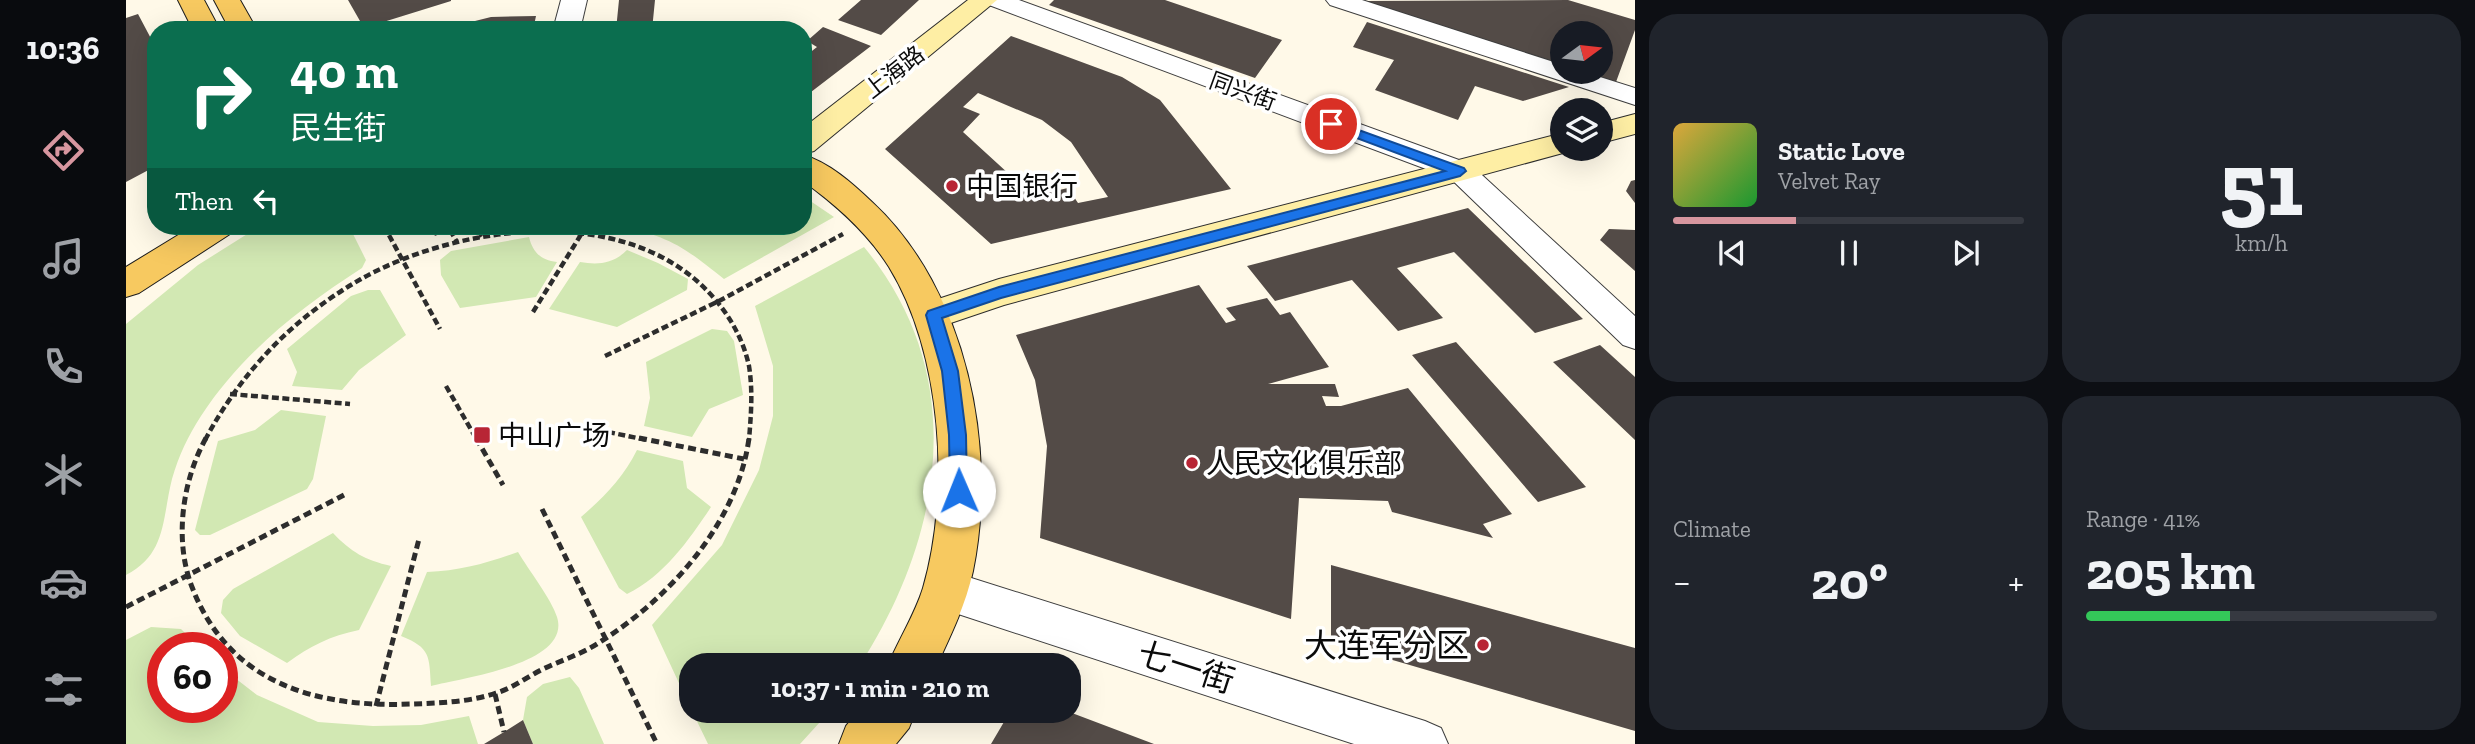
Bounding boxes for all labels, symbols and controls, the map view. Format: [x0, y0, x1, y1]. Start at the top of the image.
north arrow [1550, 21, 1614, 84]
map controls [1550, 21, 1613, 161]
text: 10:36 [26, 29, 100, 67]
street label: 上海路 [858, 40, 930, 104]
text: 40 m [290, 42, 398, 101]
icon: right [175, 49, 266, 140]
street label: 同兴街 [1206, 66, 1280, 116]
pin [1301, 94, 1361, 154]
button: layers [1550, 98, 1613, 161]
icon: arrive [1312, 105, 1350, 143]
text: 民生街 [290, 109, 386, 147]
icon: directions [39, 126, 88, 175]
text: 51 [2219, 129, 2304, 238]
text: Static Love [1778, 135, 1905, 167]
text: Velvet Ray [1778, 167, 1880, 195]
place label: 中国银行 [966, 170, 1078, 203]
marker: 中国银行 [944, 178, 960, 194]
icon: left [247, 182, 285, 220]
text: Then [175, 185, 233, 217]
text: km/h [2235, 229, 2288, 257]
icon: music [39, 234, 88, 283]
icon: previous [1713, 234, 1751, 272]
icon: pause [1830, 234, 1868, 272]
icon: next [1947, 234, 1985, 272]
icon: phone [39, 342, 88, 391]
place label: 中山广场 [498, 419, 610, 452]
marker: 中山广场 [472, 425, 492, 445]
place label: 人民文化俱乐部 [1206, 447, 1402, 480]
icon: climate [39, 450, 88, 499]
position arrow [922, 454, 996, 528]
marker: 人民文化俱乐部 [1184, 455, 1200, 471]
text: Range · 41% [2086, 505, 2200, 533]
text: Climate [1673, 515, 1751, 543]
text: 205 km [2086, 540, 2255, 602]
text: 20° [1811, 550, 1888, 612]
icon: car [39, 558, 88, 607]
text: − [1673, 559, 1691, 605]
text: + [2008, 559, 2024, 605]
place label: 大连军分区 [1304, 626, 1469, 665]
speed limit sign: 60 [147, 632, 238, 723]
street label: 七一街 [1133, 633, 1239, 701]
marker: 大连军分区 [1475, 637, 1491, 653]
icon: filters [39, 665, 88, 714]
text: 10:37 · 1 min · 210 m [771, 672, 989, 704]

